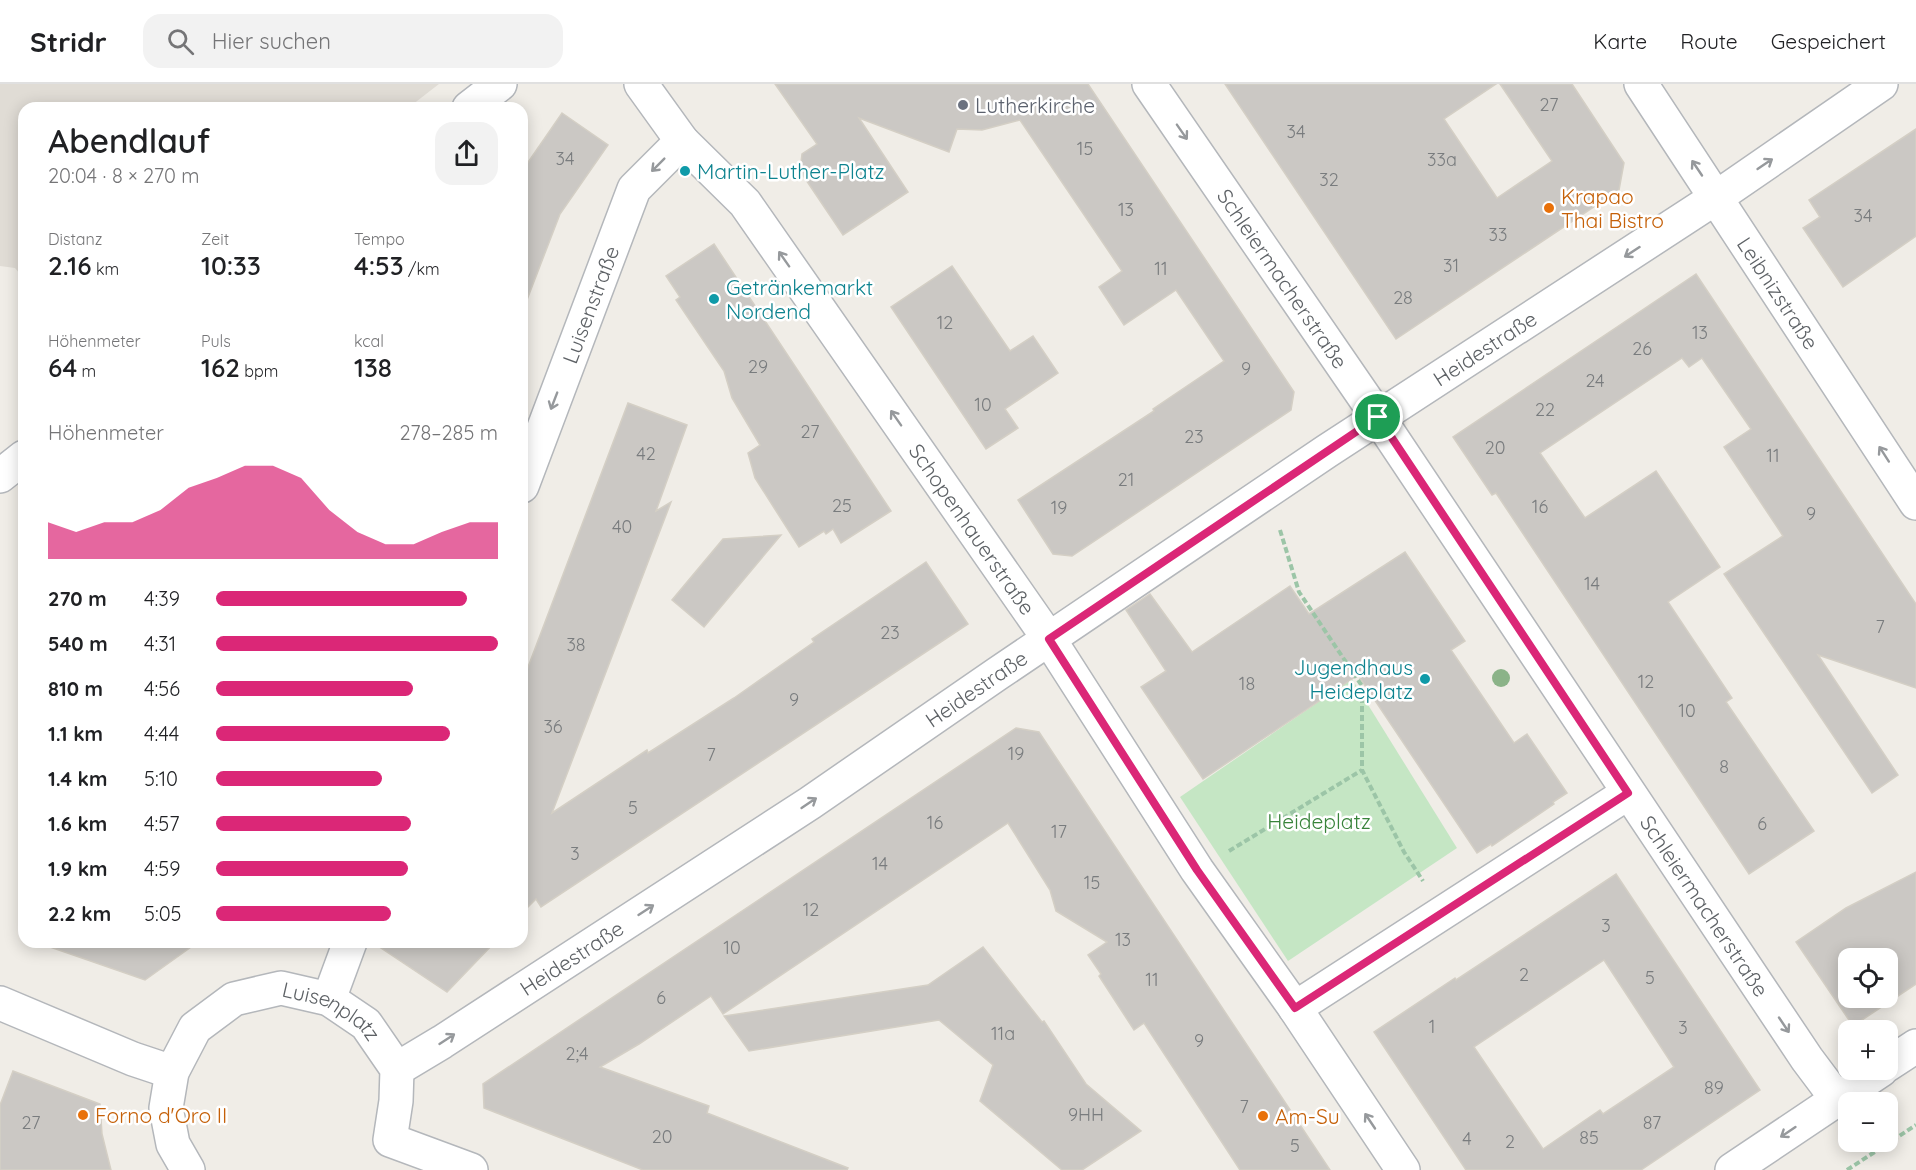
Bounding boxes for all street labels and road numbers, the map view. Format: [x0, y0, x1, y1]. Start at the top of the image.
street label: Schleiermacherstraße [1212, 184, 1354, 373]
street label: Leibnizstraße [1732, 232, 1824, 354]
street label: Luisenstraße [556, 242, 624, 367]
street label: Heidestraße [1428, 305, 1541, 391]
street label: Schopenhauerstraße [904, 438, 1041, 620]
street label: Heidestraße [920, 644, 1032, 733]
street label: Schleiermacherstraße [1635, 810, 1774, 1001]
street label: Heidestraße [515, 915, 628, 1001]
street label: Luisenplatz [280, 976, 386, 1045]

